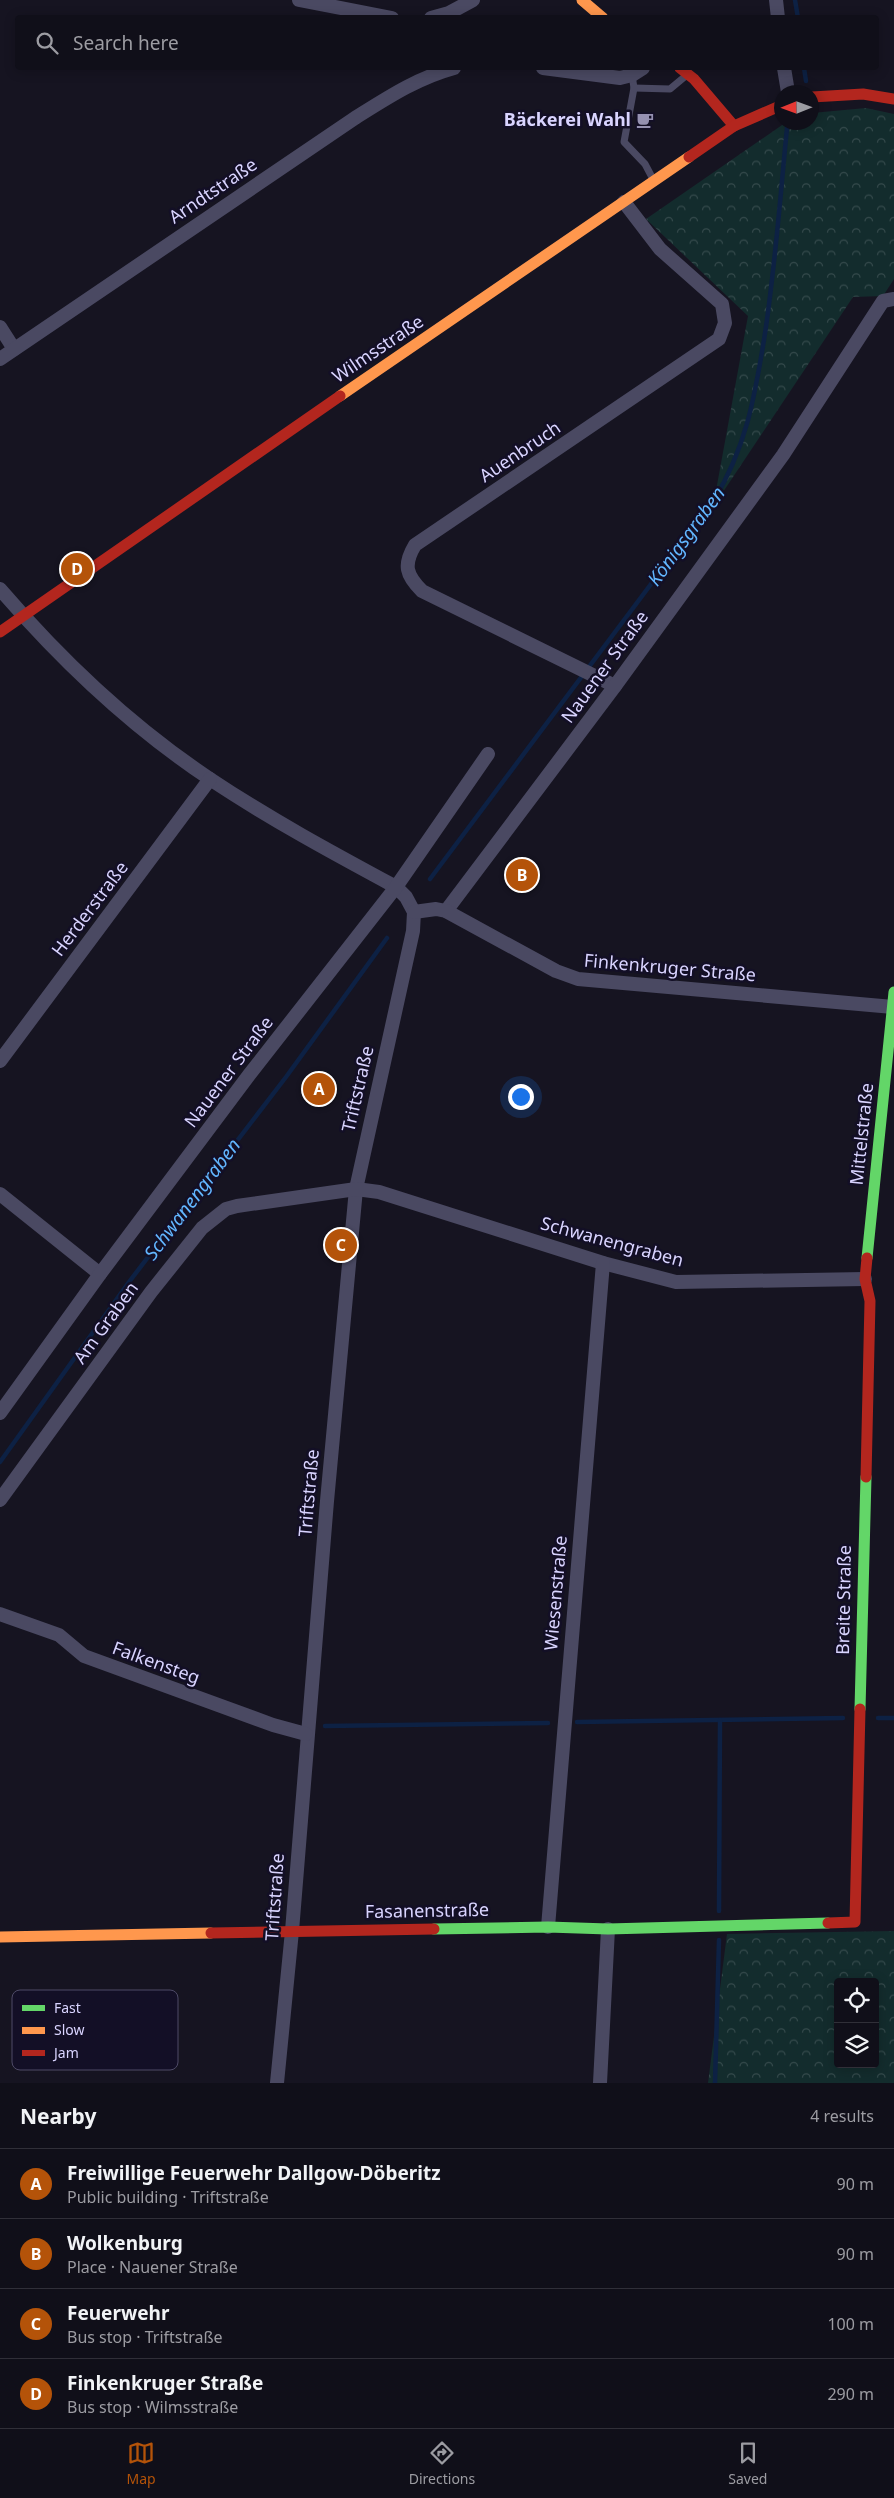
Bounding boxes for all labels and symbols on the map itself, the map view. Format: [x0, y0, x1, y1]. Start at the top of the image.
north arrow [774, 85, 819, 130]
place label: Bäckerei Wahl [504, 107, 631, 131]
cafe icon: Bäckerei Wahl [635, 110, 655, 130]
street label: Arndtstraße [164, 152, 261, 228]
street label: Wilmsstraße [327, 309, 428, 388]
street label: Auenbruch [474, 415, 565, 487]
water label: Königsgraben [641, 481, 731, 591]
pin: D [61, 550, 93, 588]
street label: Nauener Straße [555, 605, 653, 727]
street label: Herderstraße [46, 856, 133, 961]
pin: B [506, 856, 538, 894]
street label: Finkenkruger Straße [583, 948, 757, 986]
street label: Nauener Straße [178, 1011, 278, 1132]
street label: Triftstraße [335, 1043, 379, 1134]
pin: A [303, 1070, 335, 1108]
street label: Mittelstraße [844, 1082, 878, 1186]
your location [508, 1084, 534, 1110]
water label: Schwanengraben [138, 1133, 246, 1265]
street label: Schwanengraben [538, 1210, 686, 1272]
pin: C [325, 1226, 357, 1264]
street label: Am Graben [67, 1277, 143, 1368]
street label: Triftstraße [292, 1448, 324, 1538]
street label: Wiesenstraße [538, 1534, 572, 1651]
street label: Breite Straße [830, 1545, 856, 1655]
street label: Falkensteg [109, 1635, 203, 1689]
street label: Triftstraße [259, 1852, 289, 1942]
street label: Fasanenstraße [365, 1897, 489, 1923]
legend [12, 1990, 178, 2070]
text: Fast [54, 1998, 81, 2017]
text: Slow [54, 2020, 85, 2039]
text: Jam [52, 2043, 79, 2062]

